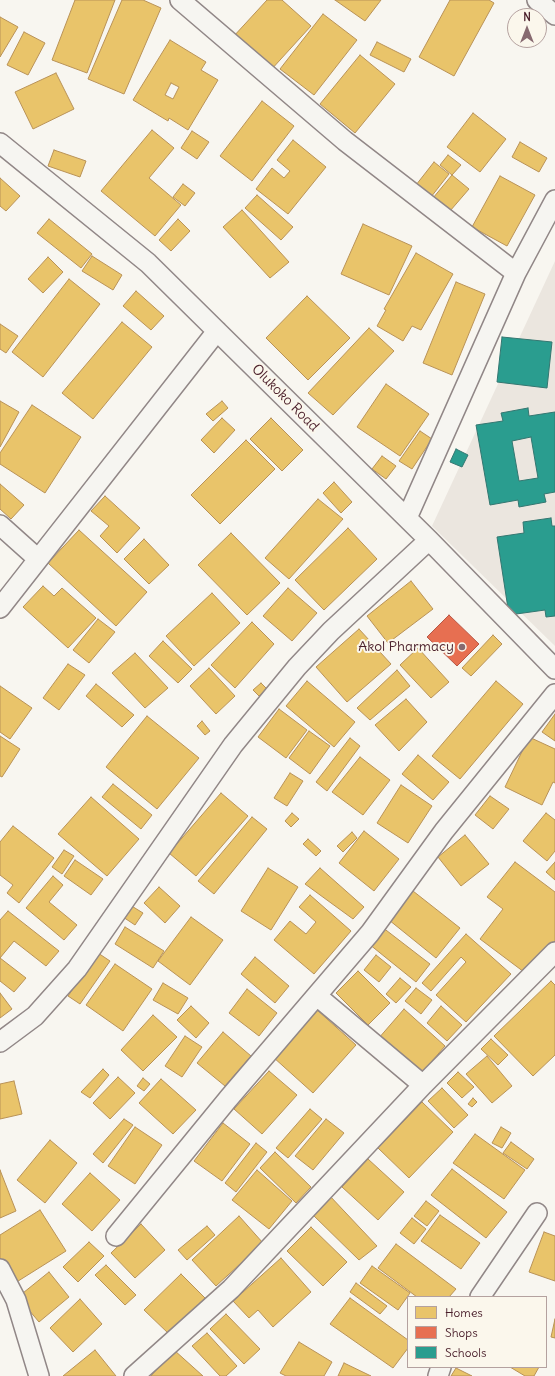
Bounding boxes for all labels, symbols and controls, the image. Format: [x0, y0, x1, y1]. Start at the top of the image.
north arrow [507, 8, 547, 48]
text: N [523, 10, 531, 24]
street label: Olukoko Road [248, 361, 322, 435]
place label: Akol Pharmacy [358, 639, 454, 655]
marker: Akol Pharmacy [457, 642, 467, 652]
legend [407, 1296, 547, 1368]
text: Homes [445, 1305, 483, 1320]
text: Shops [445, 1325, 478, 1340]
text: Schools [445, 1345, 486, 1360]

